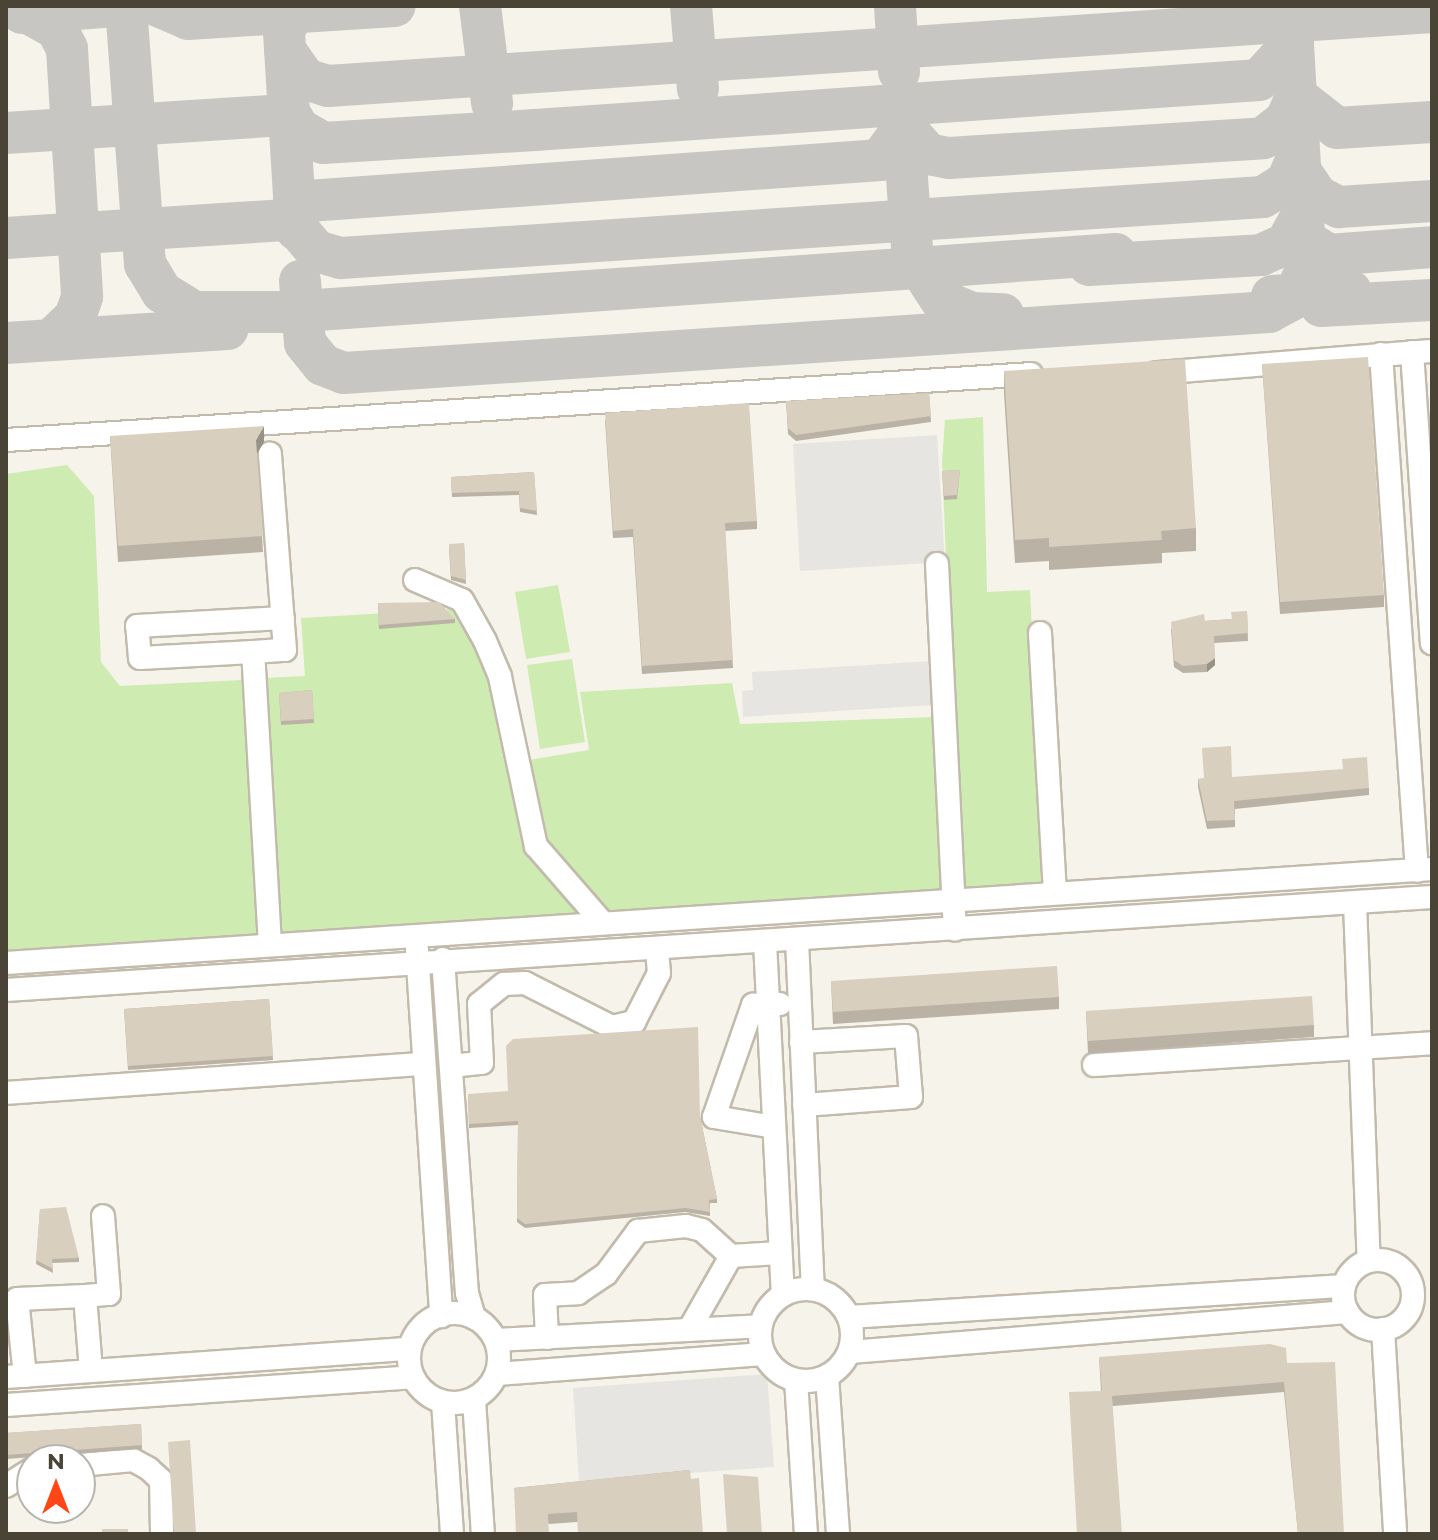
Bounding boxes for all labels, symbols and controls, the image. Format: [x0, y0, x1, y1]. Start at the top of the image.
north arrow [16, 1444, 96, 1524]
text: N [47, 1448, 65, 1475]

